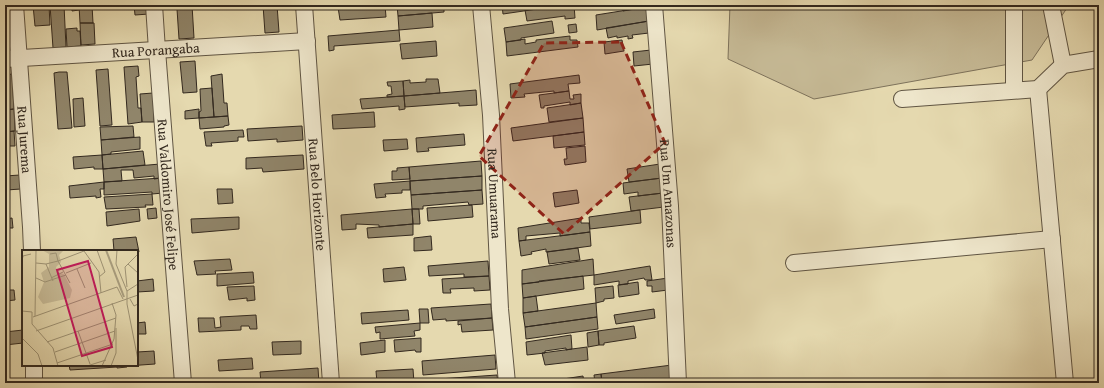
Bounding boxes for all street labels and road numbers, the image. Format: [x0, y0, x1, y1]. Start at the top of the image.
street label: Rua Porangaba [111, 37, 200, 63]
street label: Rua Jurema [12, 105, 37, 174]
street label: Rua Valdomiro José Felipe [152, 118, 184, 271]
street label: Rua Belo Horizonte [304, 137, 332, 252]
street label: Rua Um Amazonas [655, 138, 682, 248]
street label: Rua Umuarama [483, 148, 507, 240]

